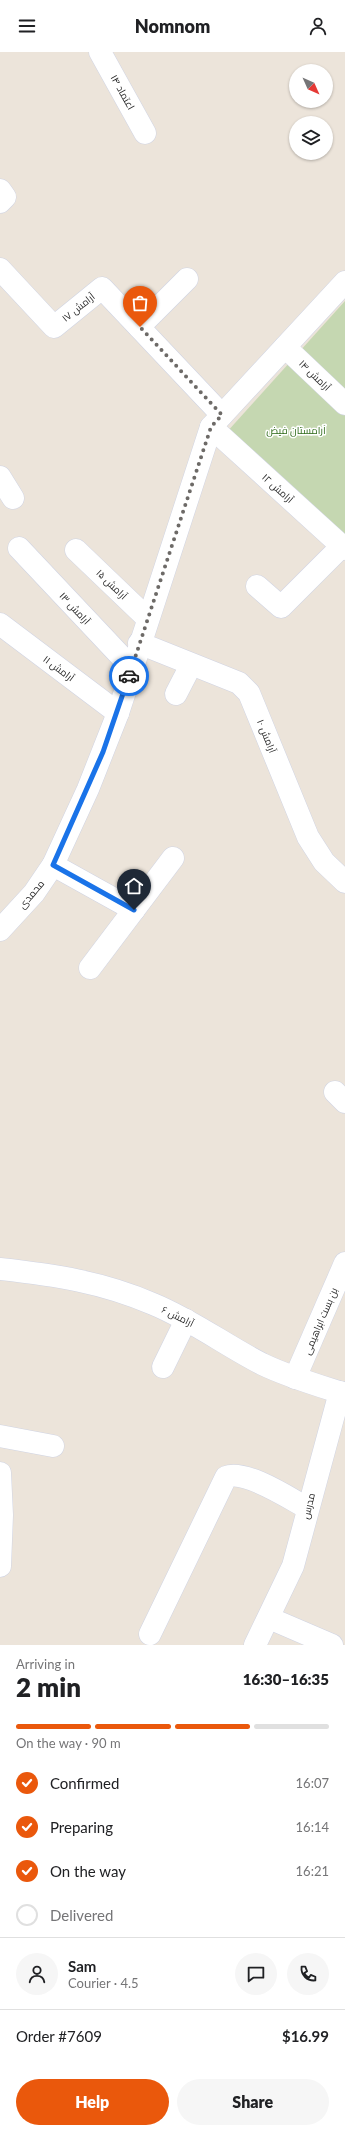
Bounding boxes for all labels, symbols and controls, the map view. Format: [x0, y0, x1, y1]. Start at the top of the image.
icon: menu [16, 15, 38, 37]
text: Nomnom [135, 15, 210, 37]
icon: person [307, 15, 329, 37]
north arrow [289, 64, 333, 108]
map controls [289, 64, 333, 160]
street label: اعتماد ۱۴ [108, 72, 138, 112]
button: layers [289, 116, 333, 160]
pin [123, 286, 157, 327]
street label: آرامش ۱۷ [59, 290, 98, 325]
icon: bag [129, 292, 151, 314]
street label: آرامش ۱۴ [296, 357, 333, 394]
park label: آرامستان فیض [266, 424, 326, 437]
street label: آرامش ۱۲ [259, 471, 296, 506]
street label: آرامش ۱۵ [93, 566, 130, 602]
street label: آرامش ۱۳ [56, 590, 93, 627]
street label: آرامش ۱۱ [41, 652, 77, 685]
courier [109, 656, 149, 696]
icon: car [118, 665, 140, 687]
street label: آرامش ۱۰ [254, 717, 279, 755]
pin [117, 869, 151, 910]
icon: home [123, 875, 145, 897]
street label: محمدی [16, 877, 47, 911]
street label: بن بست ابراهیمی [300, 1286, 340, 1357]
street label: آرامش ۶ [160, 1303, 196, 1330]
street label: مدرس [299, 1492, 318, 1521]
text: Arriving in [16, 1656, 75, 1672]
text: 16:30–16:35 [243, 1670, 329, 1688]
text: 2 min [16, 1671, 81, 1703]
text: On the way · 90 m [16, 1735, 121, 1751]
icon: check [16, 1772, 38, 1794]
text: Confirmed [50, 1774, 119, 1792]
text: 16:07 [296, 1775, 329, 1791]
icon: check [16, 1816, 38, 1838]
text: Preparing [50, 1818, 113, 1836]
text: 16:14 [296, 1819, 329, 1835]
icon: check [16, 1860, 38, 1882]
text: On the way [50, 1862, 126, 1880]
text: 16:21 [296, 1863, 329, 1879]
text: Delivered [50, 1906, 113, 1924]
button: person [16, 1953, 58, 1995]
button: chat [235, 1953, 277, 1995]
button: phone [287, 1953, 329, 1995]
text: Sam [68, 1957, 96, 1975]
text: Courier · 4.5 [68, 1975, 139, 1991]
text: Order #7609 [16, 2027, 102, 2045]
text: $16.99 [282, 2027, 329, 2045]
button: Help [16, 2079, 169, 2125]
button: Share [177, 2079, 329, 2125]

